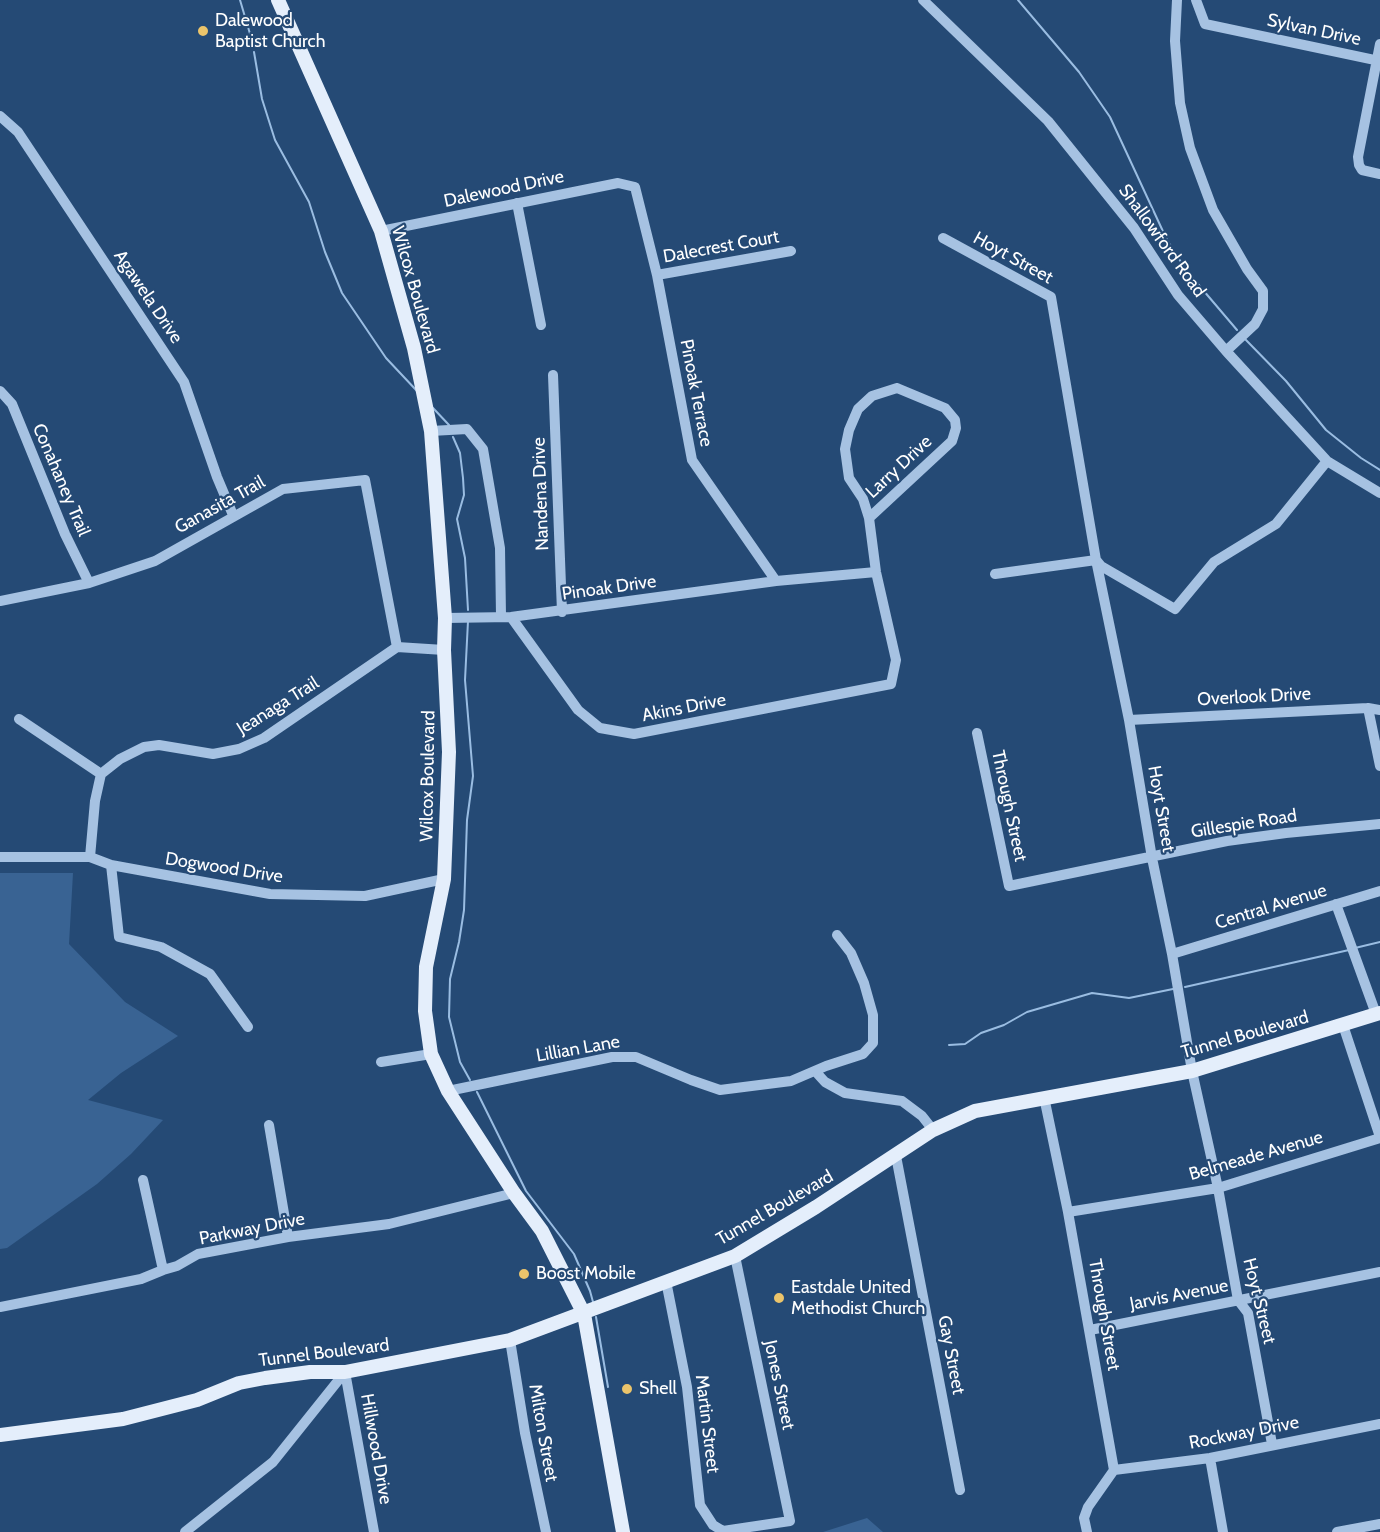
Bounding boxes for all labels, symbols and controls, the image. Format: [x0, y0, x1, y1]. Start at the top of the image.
place label: Dalewood Baptist Church [215, 10, 325, 52]
street label: Sylvan Drive [1265, 10, 1363, 50]
marker: Dalewood Baptist Church [196, 24, 210, 38]
street label: Dalewood Drive [442, 166, 566, 212]
street label: Shallowford Road [1114, 180, 1210, 302]
street label: Wilcox Boulevard [387, 224, 443, 356]
street label: Dalecrest Court [661, 226, 781, 268]
street label: Hoyt Street [969, 227, 1057, 289]
street label: Agawela Drive [109, 246, 187, 348]
street label: Pinoak Terrace [675, 337, 717, 449]
street label: Conahaney Trail [28, 420, 94, 540]
street label: Larry Drive [861, 431, 937, 503]
street label: Nandena Drive [528, 437, 554, 551]
street label: Ganasita Trail [171, 471, 269, 539]
street label: Pinoak Drive [560, 571, 658, 605]
street label: Jeanaga Trail [233, 672, 323, 740]
street label: Overlook Drive [1197, 683, 1311, 711]
street label: Akins Drive [640, 689, 728, 727]
street label: Wilcox Boulevard [416, 710, 440, 842]
street label: Through Street [987, 748, 1031, 864]
street label: Hoyt Street [1143, 764, 1179, 854]
street label: Gillespie Road [1189, 805, 1299, 843]
street label: Dogwood Drive [164, 848, 284, 888]
street label: Central Avenue [1213, 880, 1329, 934]
street label: Tunnel Boulevard [1179, 1007, 1311, 1063]
street label: Lillian Lane [534, 1031, 622, 1067]
street label: Belmeade Avenue [1187, 1127, 1325, 1185]
street label: Tunnel Boulevard [713, 1166, 837, 1250]
street label: Parkway Drive [197, 1208, 307, 1250]
street label: Hoyt Street [1238, 1256, 1280, 1346]
street label: Through Street [1084, 1257, 1124, 1373]
place label: Boost Mobile [536, 1263, 636, 1285]
marker: Boost Mobile [517, 1267, 531, 1281]
street label: Jarvis Avenue [1128, 1275, 1230, 1315]
place label: Eastdale United Methodist Church [791, 1277, 925, 1320]
marker: Eastdale United Methodist Church [772, 1291, 786, 1305]
street label: Gay Street [933, 1314, 969, 1396]
street label: Tunnel Boulevard [258, 1334, 390, 1372]
street label: Jones Street [759, 1338, 799, 1432]
street label: Martin Street [690, 1374, 724, 1474]
place label: Shell [639, 1378, 677, 1400]
marker: Shell [620, 1382, 634, 1396]
street label: Milton Street [524, 1383, 562, 1483]
street label: Hillwood Drive [356, 1392, 396, 1506]
street label: Rockway Drive [1187, 1412, 1301, 1454]

